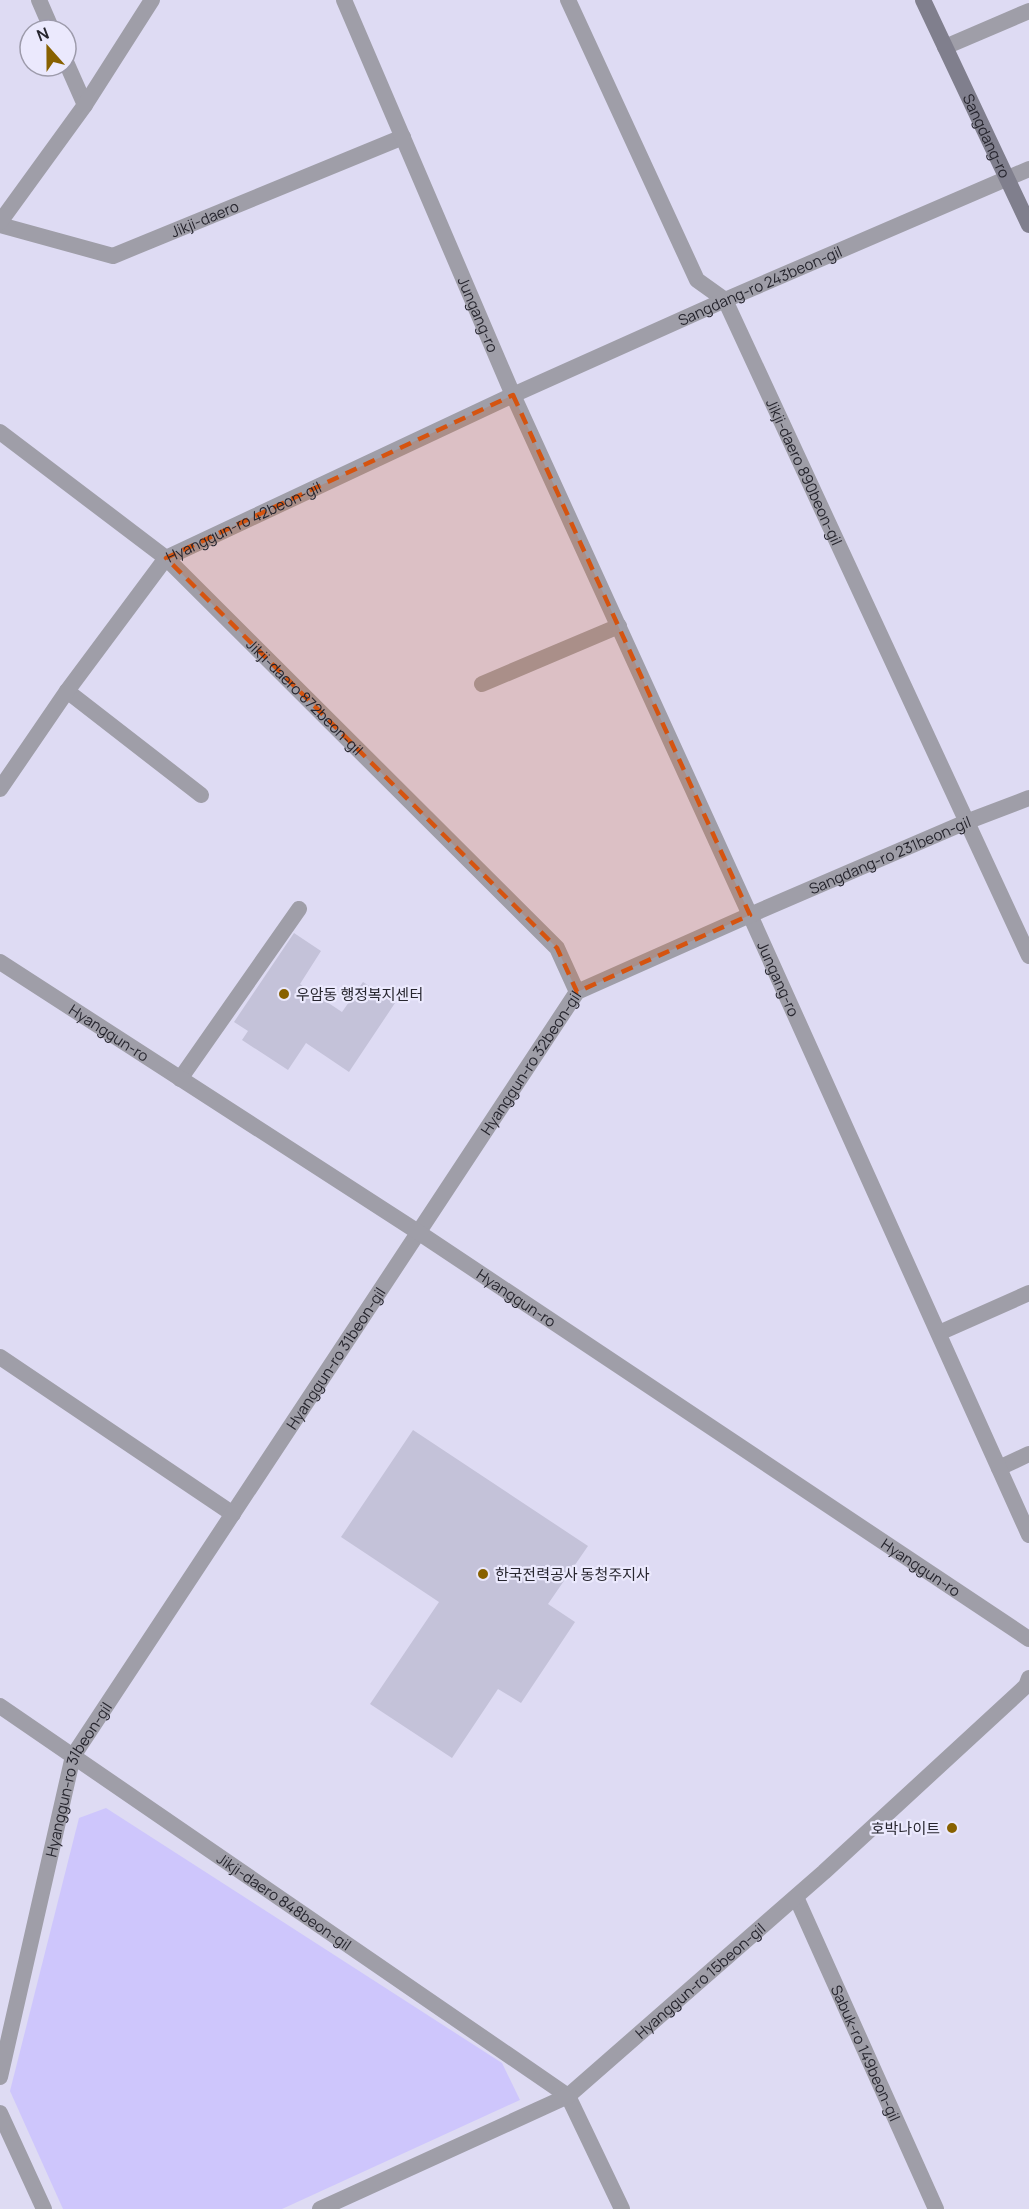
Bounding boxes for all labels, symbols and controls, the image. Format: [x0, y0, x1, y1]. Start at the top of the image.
north arrow [18, 18, 78, 78]
text: N [33, 22, 52, 46]
street label: Sangdang-ro [958, 90, 1016, 181]
street label: Jikji-daero [167, 195, 242, 242]
street label: Sangdang-ro 243beon-gil [674, 240, 845, 330]
street label: Jungang-ro [453, 273, 504, 356]
street label: Jikji-daero 890beon-gil [762, 395, 848, 549]
street label: Hyanggun-ro 42beon-gil [162, 476, 324, 567]
street label: Jikji-daero 872beon-gil [242, 634, 368, 760]
street label: Sangdang-ro 231beon-gil [806, 811, 974, 899]
street label: Jungang-ro [753, 938, 805, 1020]
place label: 우암동 행정복지센터 [296, 984, 423, 1005]
street label: Hyanggun-ro 32beon-gil [475, 986, 586, 1139]
marker: 우암동 행정복지센터 [277, 987, 291, 1001]
street label: Hyanggun-ro [65, 999, 153, 1066]
street label: Hyanggun-ro [473, 1264, 560, 1332]
street label: Hyanggun-ro 31beon-gil [281, 1283, 390, 1433]
street label: Hyanggun-ro [877, 1533, 965, 1601]
place label: 한국전력공사 동청주지사 [495, 1564, 650, 1585]
marker: 한국전력공사 동청주지사 [476, 1567, 490, 1581]
street label: Hyanggun-ro 31beon-gil [40, 1698, 116, 1859]
place label: 호박나이트 [871, 1818, 940, 1839]
marker: 호박나이트 [945, 1821, 959, 1835]
street label: Jikji-daero 848beon-gil [213, 1848, 356, 1955]
street label: Hyanggun-ro 15beon-gil [630, 1918, 770, 2043]
street label: Sabuk-ro 149beon-gil [826, 1981, 906, 2125]

